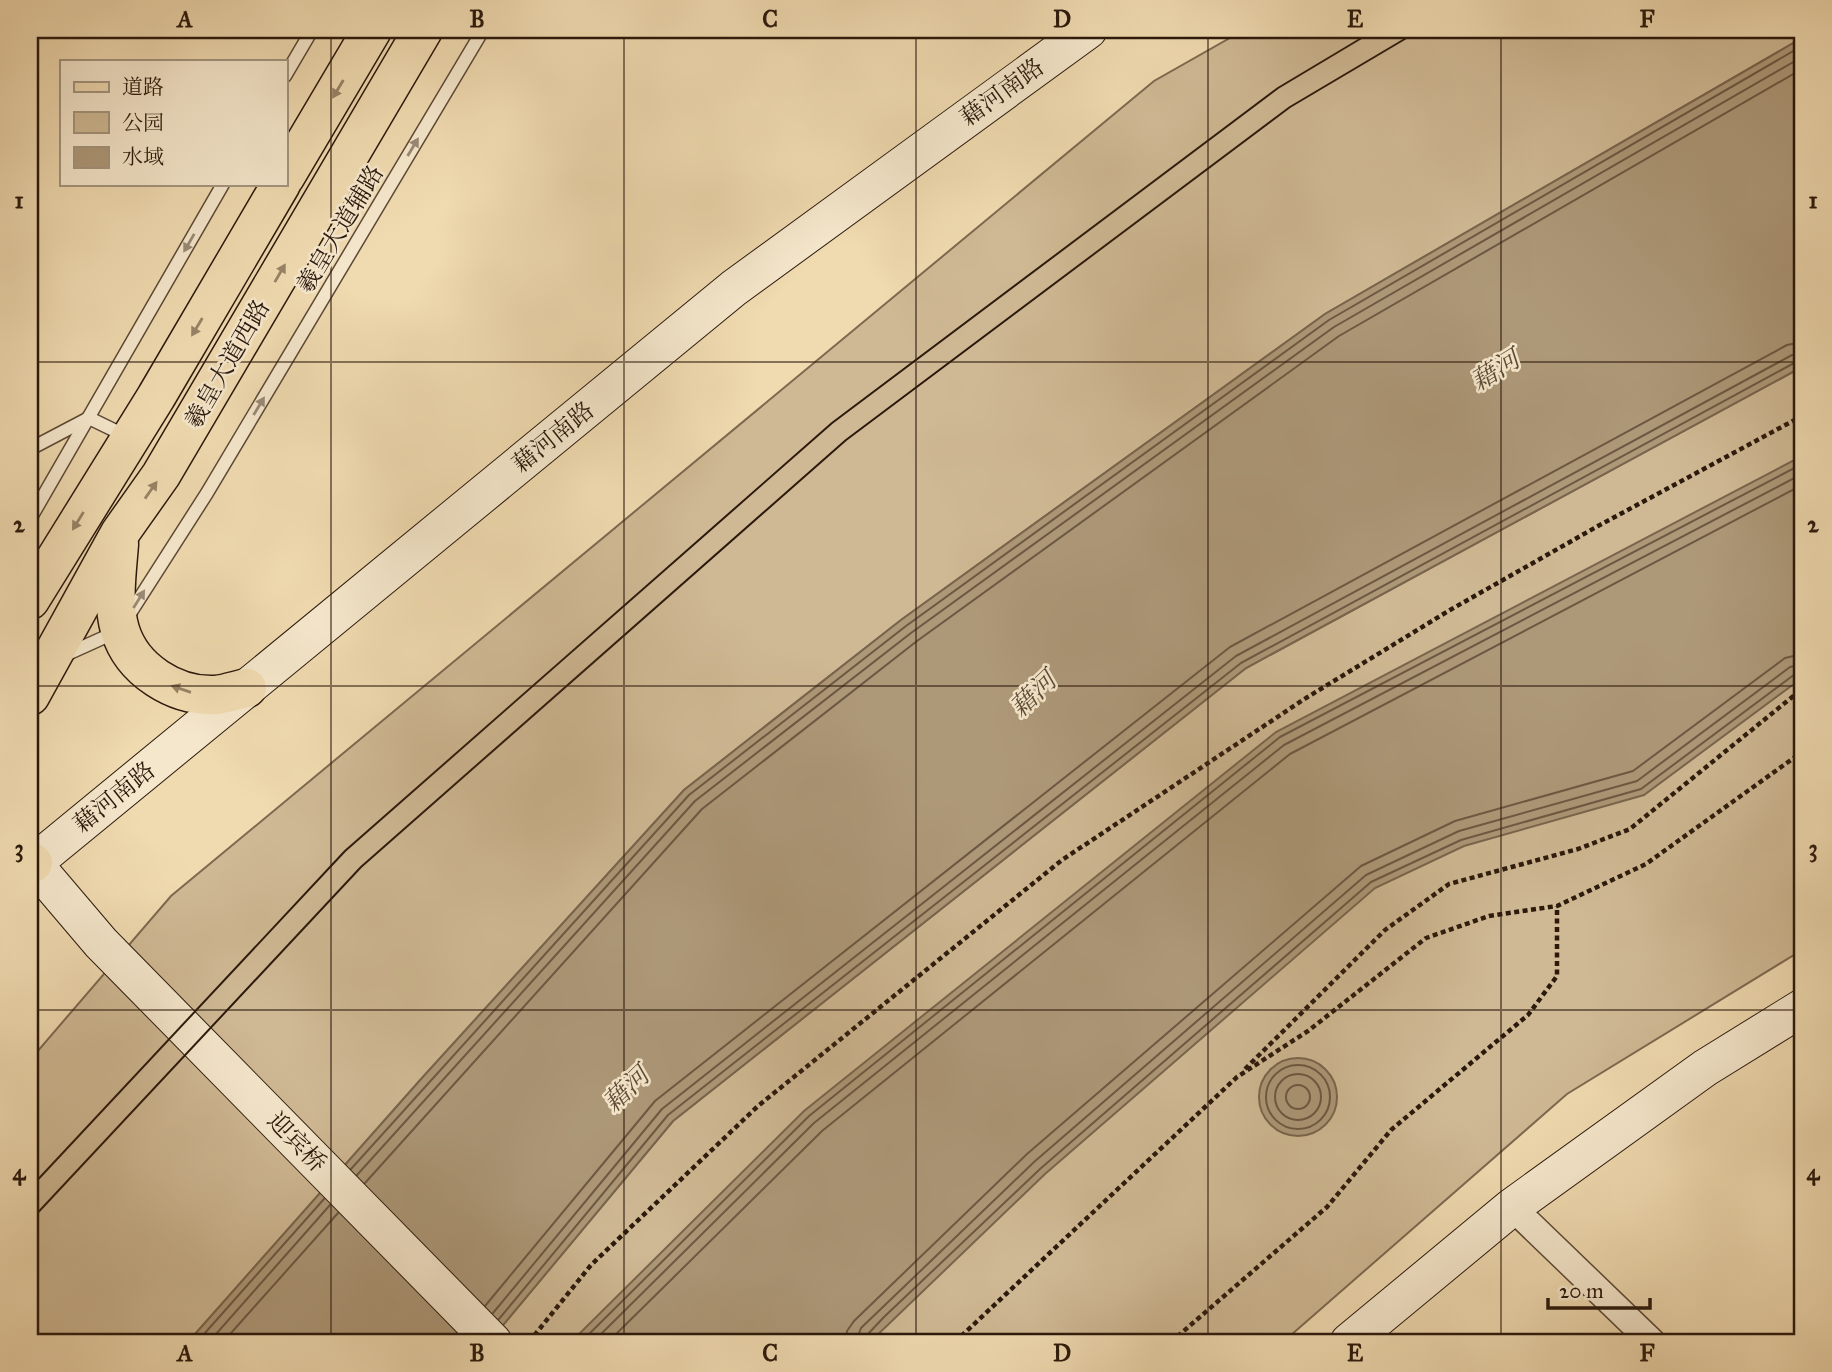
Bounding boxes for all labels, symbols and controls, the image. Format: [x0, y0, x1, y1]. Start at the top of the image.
text: A [175, 5, 193, 33]
text: B [469, 5, 485, 33]
text: C [762, 5, 778, 33]
text: D [1053, 5, 1071, 33]
text: E [1347, 5, 1364, 33]
text: F [1639, 5, 1655, 33]
street label: 藉河南路 [954, 52, 1050, 132]
legend [60, 60, 287, 186]
text: 道路 [122, 74, 164, 100]
one-way arrow [331, 79, 344, 98]
text: 公园 [122, 110, 164, 136]
one-way arrow [407, 138, 419, 157]
text: 水域 [122, 144, 164, 170]
street label: 羲皇大道辅路 [290, 160, 390, 298]
text: 1 [14, 186, 24, 214]
text: 1 [1808, 186, 1818, 214]
one-way arrow [183, 233, 195, 253]
one-way arrow [274, 264, 286, 283]
street label: 羲皇大道西路 [178, 294, 276, 434]
one-way arrow [191, 317, 203, 336]
water label: 藉河 [1464, 341, 1529, 397]
street label: 藉河南路 [506, 395, 600, 479]
one-way arrow [253, 396, 265, 415]
one-way arrow [144, 481, 158, 499]
text: 2 [13, 510, 25, 538]
text: 2 [1807, 510, 1819, 538]
one-way arrow [71, 511, 84, 530]
one-way arrow [133, 590, 146, 609]
water label: 藉河 [1003, 662, 1066, 724]
one-way arrow [170, 683, 191, 694]
street label: 藉河南路 [67, 755, 161, 839]
text: 3 [14, 834, 24, 863]
text: 3 [1808, 834, 1818, 863]
water label: 藉河 [596, 1057, 659, 1119]
street label: 迎宾桥 [261, 1106, 333, 1178]
text: 4 [13, 1158, 27, 1186]
text: 4 [1807, 1158, 1821, 1186]
scale bar [1548, 1267, 1650, 1311]
text: 20 m [1559, 1278, 1604, 1304]
text: A [175, 1339, 193, 1367]
text: B [469, 1339, 485, 1367]
text: C [762, 1339, 778, 1367]
text: D [1053, 1339, 1071, 1367]
text: E [1347, 1339, 1364, 1367]
text: F [1639, 1339, 1655, 1367]

